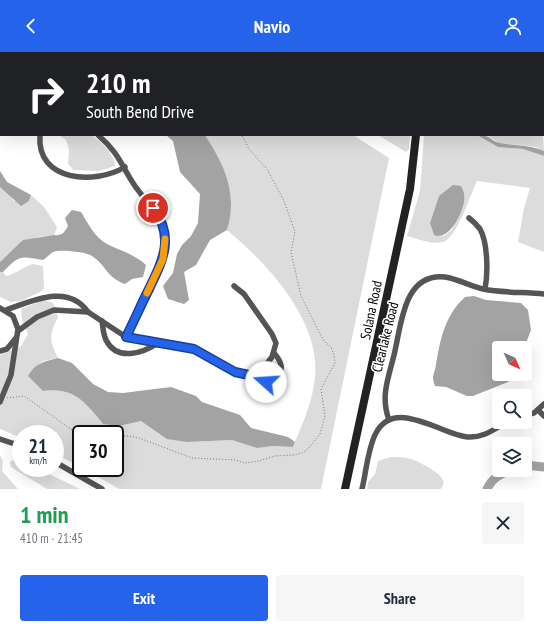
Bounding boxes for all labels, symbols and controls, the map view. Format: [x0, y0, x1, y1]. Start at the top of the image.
icon: back [20, 15, 42, 37]
text: Navio [254, 15, 290, 38]
icon: person [502, 15, 524, 37]
text: 210 m [86, 64, 150, 101]
icon: right [20, 68, 72, 120]
text: South Bend Drive [86, 100, 194, 123]
pin [136, 191, 170, 225]
icon: arrive [142, 197, 164, 219]
street label: Solana Road [356, 279, 386, 341]
street label: Clearlake Road [368, 300, 402, 374]
north arrow [492, 341, 532, 381]
map controls [492, 341, 532, 477]
position arrow [245, 361, 287, 403]
button: search [492, 389, 532, 429]
speed limit sign: 30 [72, 425, 124, 477]
text: 21 [28, 433, 48, 459]
button: layers [492, 437, 532, 477]
text: km/h [29, 454, 47, 467]
text: 1 min [20, 499, 68, 530]
button: close [482, 502, 524, 544]
text: 410 m · 21:45 [20, 530, 83, 547]
button: Exit [20, 575, 268, 621]
button: Share [276, 575, 524, 621]

